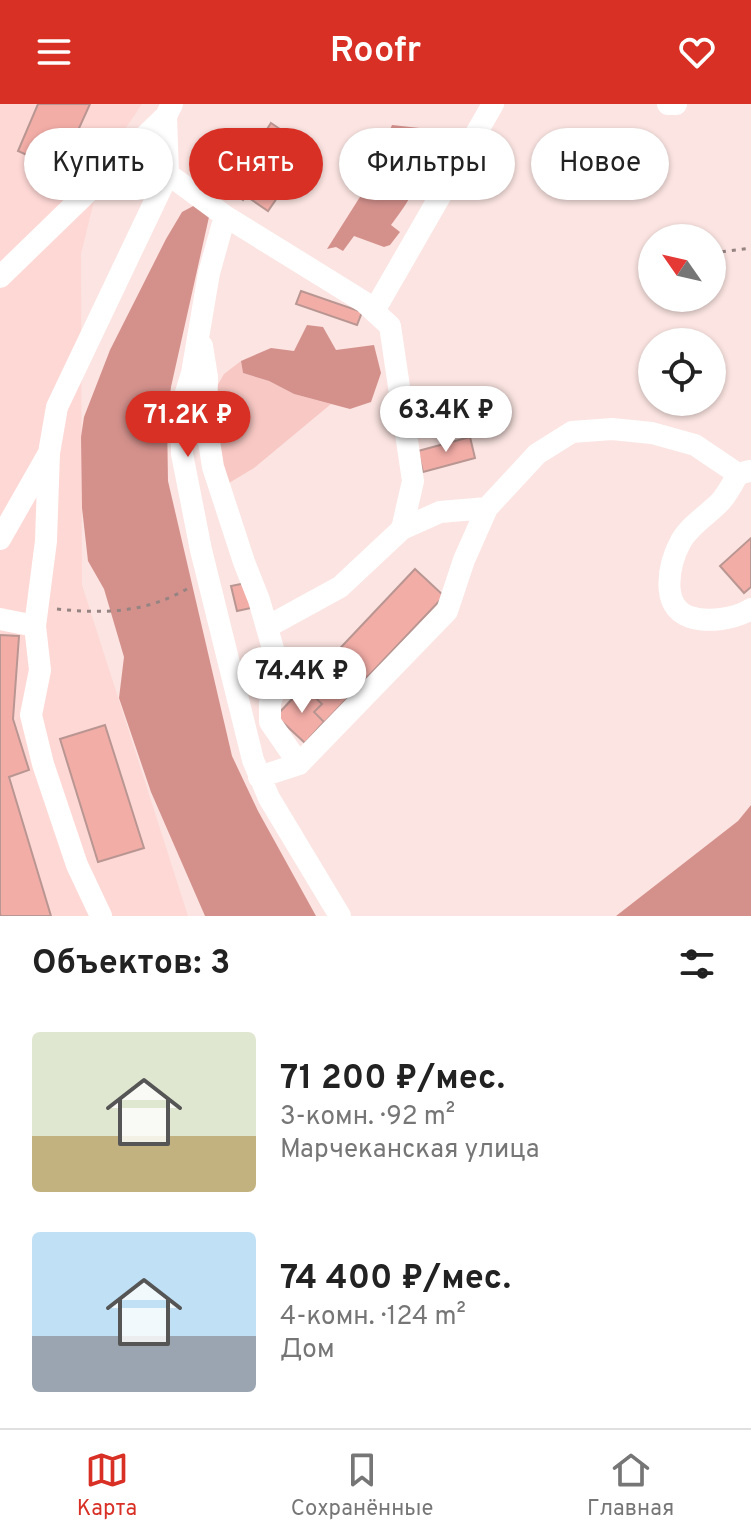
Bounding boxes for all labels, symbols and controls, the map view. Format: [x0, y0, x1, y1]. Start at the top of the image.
text: Roofr [330, 29, 421, 75]
icon: menu [32, 30, 76, 74]
icon: heart [675, 30, 719, 74]
chip: Купить [24, 128, 173, 200]
chip: Снять [189, 128, 323, 200]
chip: Фильтры [339, 128, 515, 200]
chip: Новое [531, 128, 669, 200]
north arrow [638, 224, 726, 312]
map controls [638, 224, 726, 416]
button: locate [638, 328, 726, 416]
pin: 63.4K ₽ [372, 386, 520, 454]
pin: 71.2K ₽ [114, 391, 262, 459]
text: 63.4K ₽ [398, 395, 494, 428]
text: 71.2K ₽ [143, 400, 233, 433]
pin: 74.4K ₽ [228, 647, 376, 715]
text: 74.4K ₽ [255, 656, 349, 689]
icon: filters [675, 942, 719, 986]
text: Объектов: 3 [32, 943, 230, 986]
text: 71 200 ₽/мес. [280, 1058, 505, 1101]
icon: home [96, 1064, 192, 1160]
text: 3-комн. · 92 m² [280, 1101, 455, 1134]
text: Марчеканская улица [280, 1134, 539, 1167]
text: 74 400 ₽/мес. [280, 1258, 511, 1301]
icon: home [96, 1264, 192, 1360]
text: 4-комн. · 124 m² [280, 1301, 466, 1334]
text: Дом [280, 1334, 335, 1367]
tab: Карта [77, 1448, 137, 1523]
tab: Сохранённые [291, 1448, 433, 1523]
tab: Главная [587, 1448, 674, 1523]

